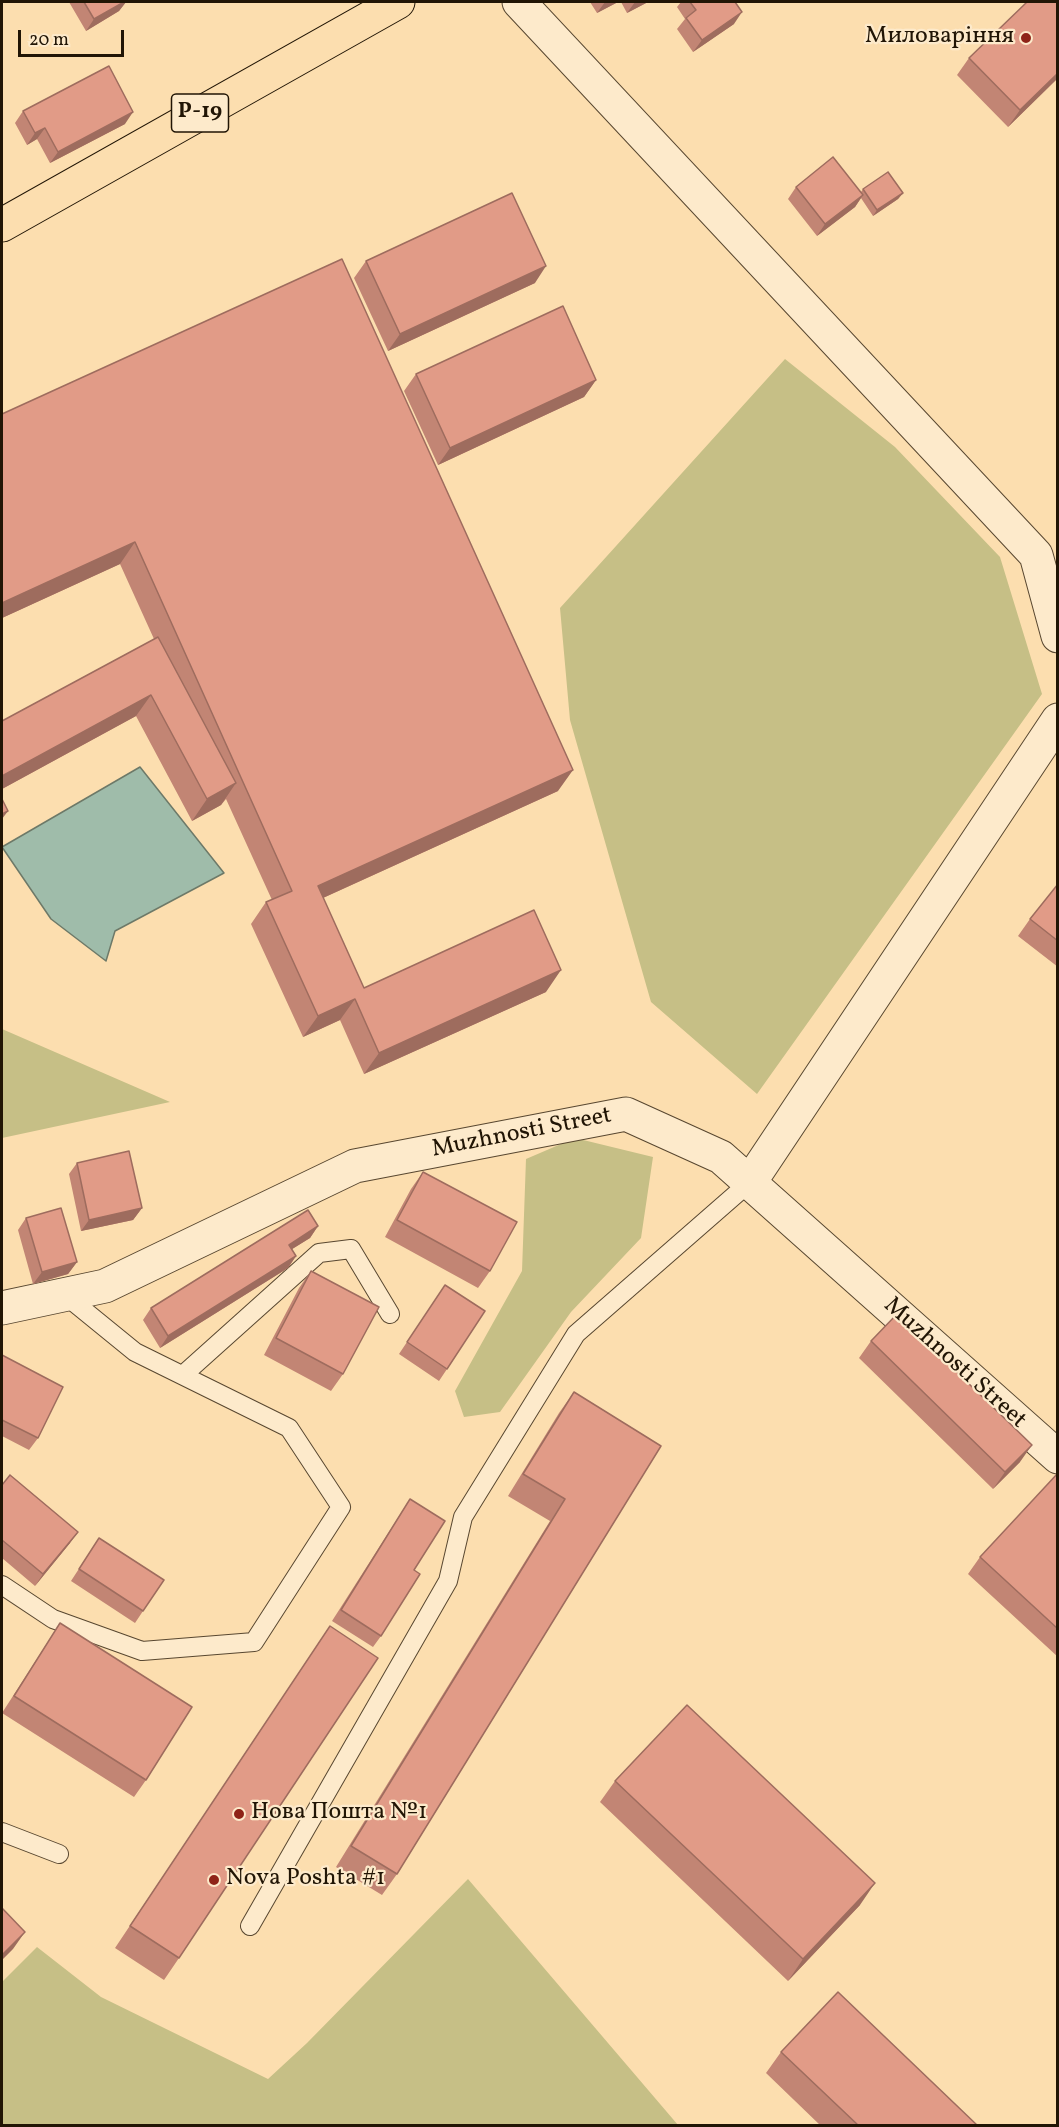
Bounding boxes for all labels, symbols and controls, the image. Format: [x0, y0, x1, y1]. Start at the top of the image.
scale bar [21, 18, 128, 56]
place label: Миловаріння [865, 24, 1014, 52]
text: 20 m [29, 28, 69, 53]
marker: Миловаріння [1019, 31, 1033, 45]
road number: Р-19 [172, 94, 228, 132]
street label: Muzhnosti Street [430, 1102, 614, 1166]
street label: Muzhnosti Street [877, 1292, 1031, 1436]
place label: Нова Пошта №1 [251, 1800, 427, 1828]
marker: Нова Пошта №1 [232, 1807, 246, 1821]
place label: Nova Poshta #1 [226, 1866, 385, 1894]
marker: Nova Poshta #1 [207, 1873, 221, 1887]

